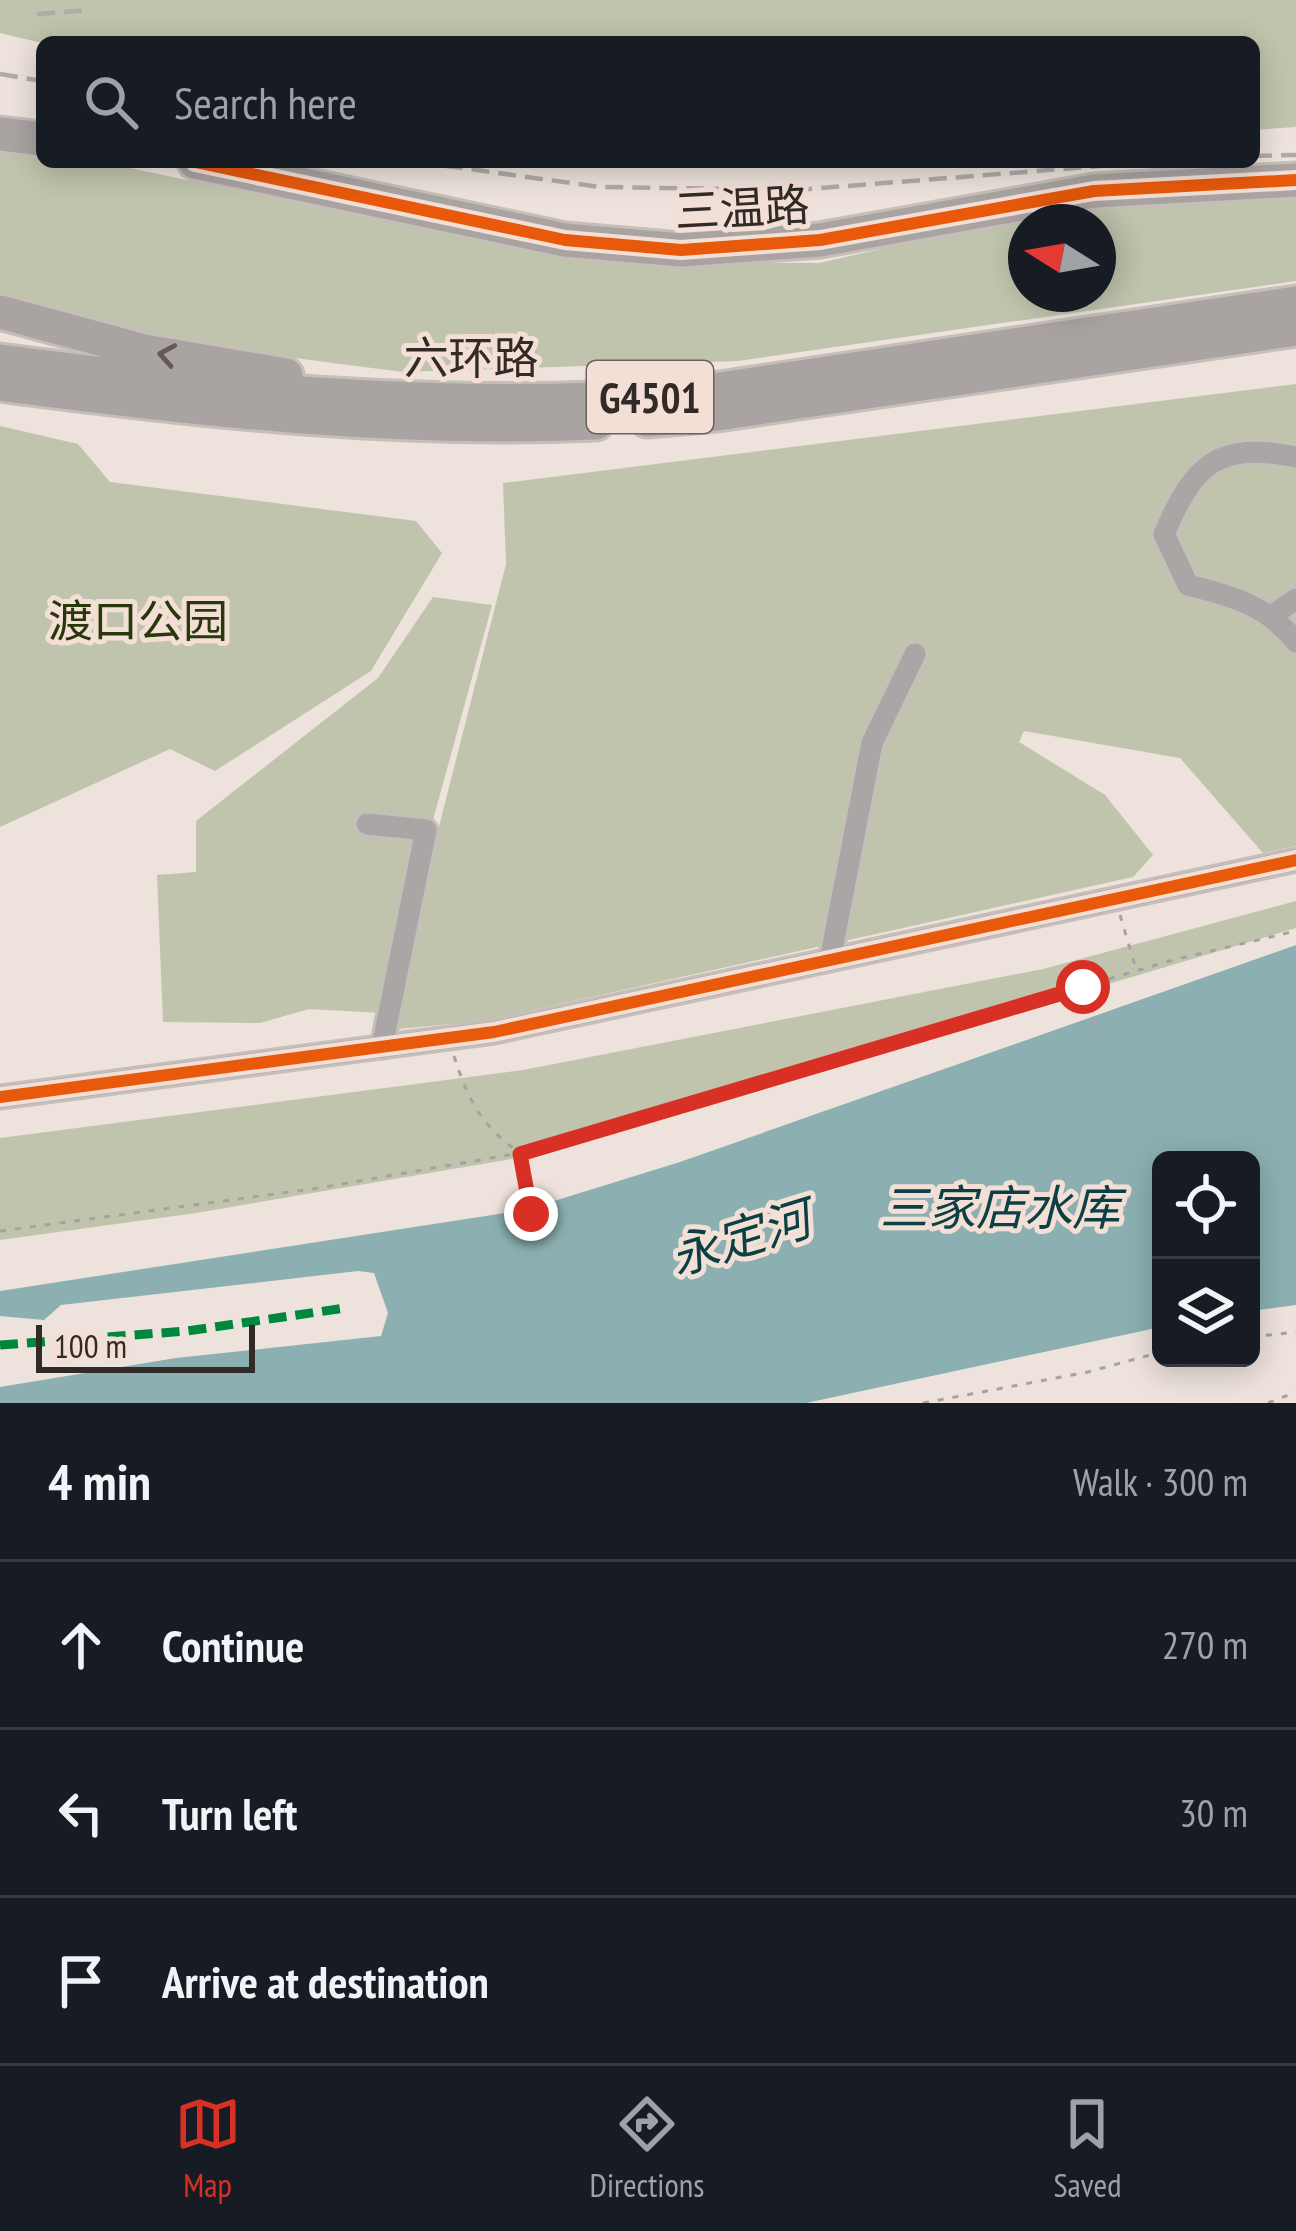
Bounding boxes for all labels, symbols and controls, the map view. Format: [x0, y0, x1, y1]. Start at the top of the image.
search box [36, 36, 1260, 168]
icon: search [78, 69, 144, 135]
text: Search here [174, 73, 357, 131]
street label: 三温路 [673, 175, 811, 239]
north arrow [1008, 204, 1116, 312]
street label: 六环路 [403, 328, 539, 386]
one-way arrow [157, 343, 177, 368]
road number: G4501 [587, 361, 713, 433]
park label: 渡口公园 [48, 591, 228, 649]
route start [1056, 960, 1110, 1014]
map controls [1152, 1151, 1260, 1367]
button: locate [1152, 1151, 1260, 1259]
water label: 三家店水库 [880, 1176, 1127, 1238]
water label: 永定河 [662, 1184, 826, 1288]
route end [504, 1187, 558, 1241]
button: layers [1152, 1259, 1260, 1367]
scale bar [36, 1319, 255, 1372]
text: 100 m [54, 1324, 127, 1367]
text: 4 min [48, 1448, 151, 1514]
text: Walk · 300 m [1073, 1456, 1248, 1507]
icon: ahead [48, 1612, 114, 1678]
text: Continue [162, 1616, 304, 1674]
text: 270 m [1162, 1619, 1248, 1670]
icon: left [48, 1780, 114, 1846]
text: Turn left [162, 1784, 297, 1842]
text: 30 m [1179, 1787, 1248, 1838]
icon: arrive [48, 1948, 114, 2014]
text: Arrive at destination [162, 1952, 489, 2010]
tab: Map [175, 2091, 241, 2206]
tab: Directions [590, 2091, 704, 2206]
tab: Saved [1053, 2091, 1121, 2206]

